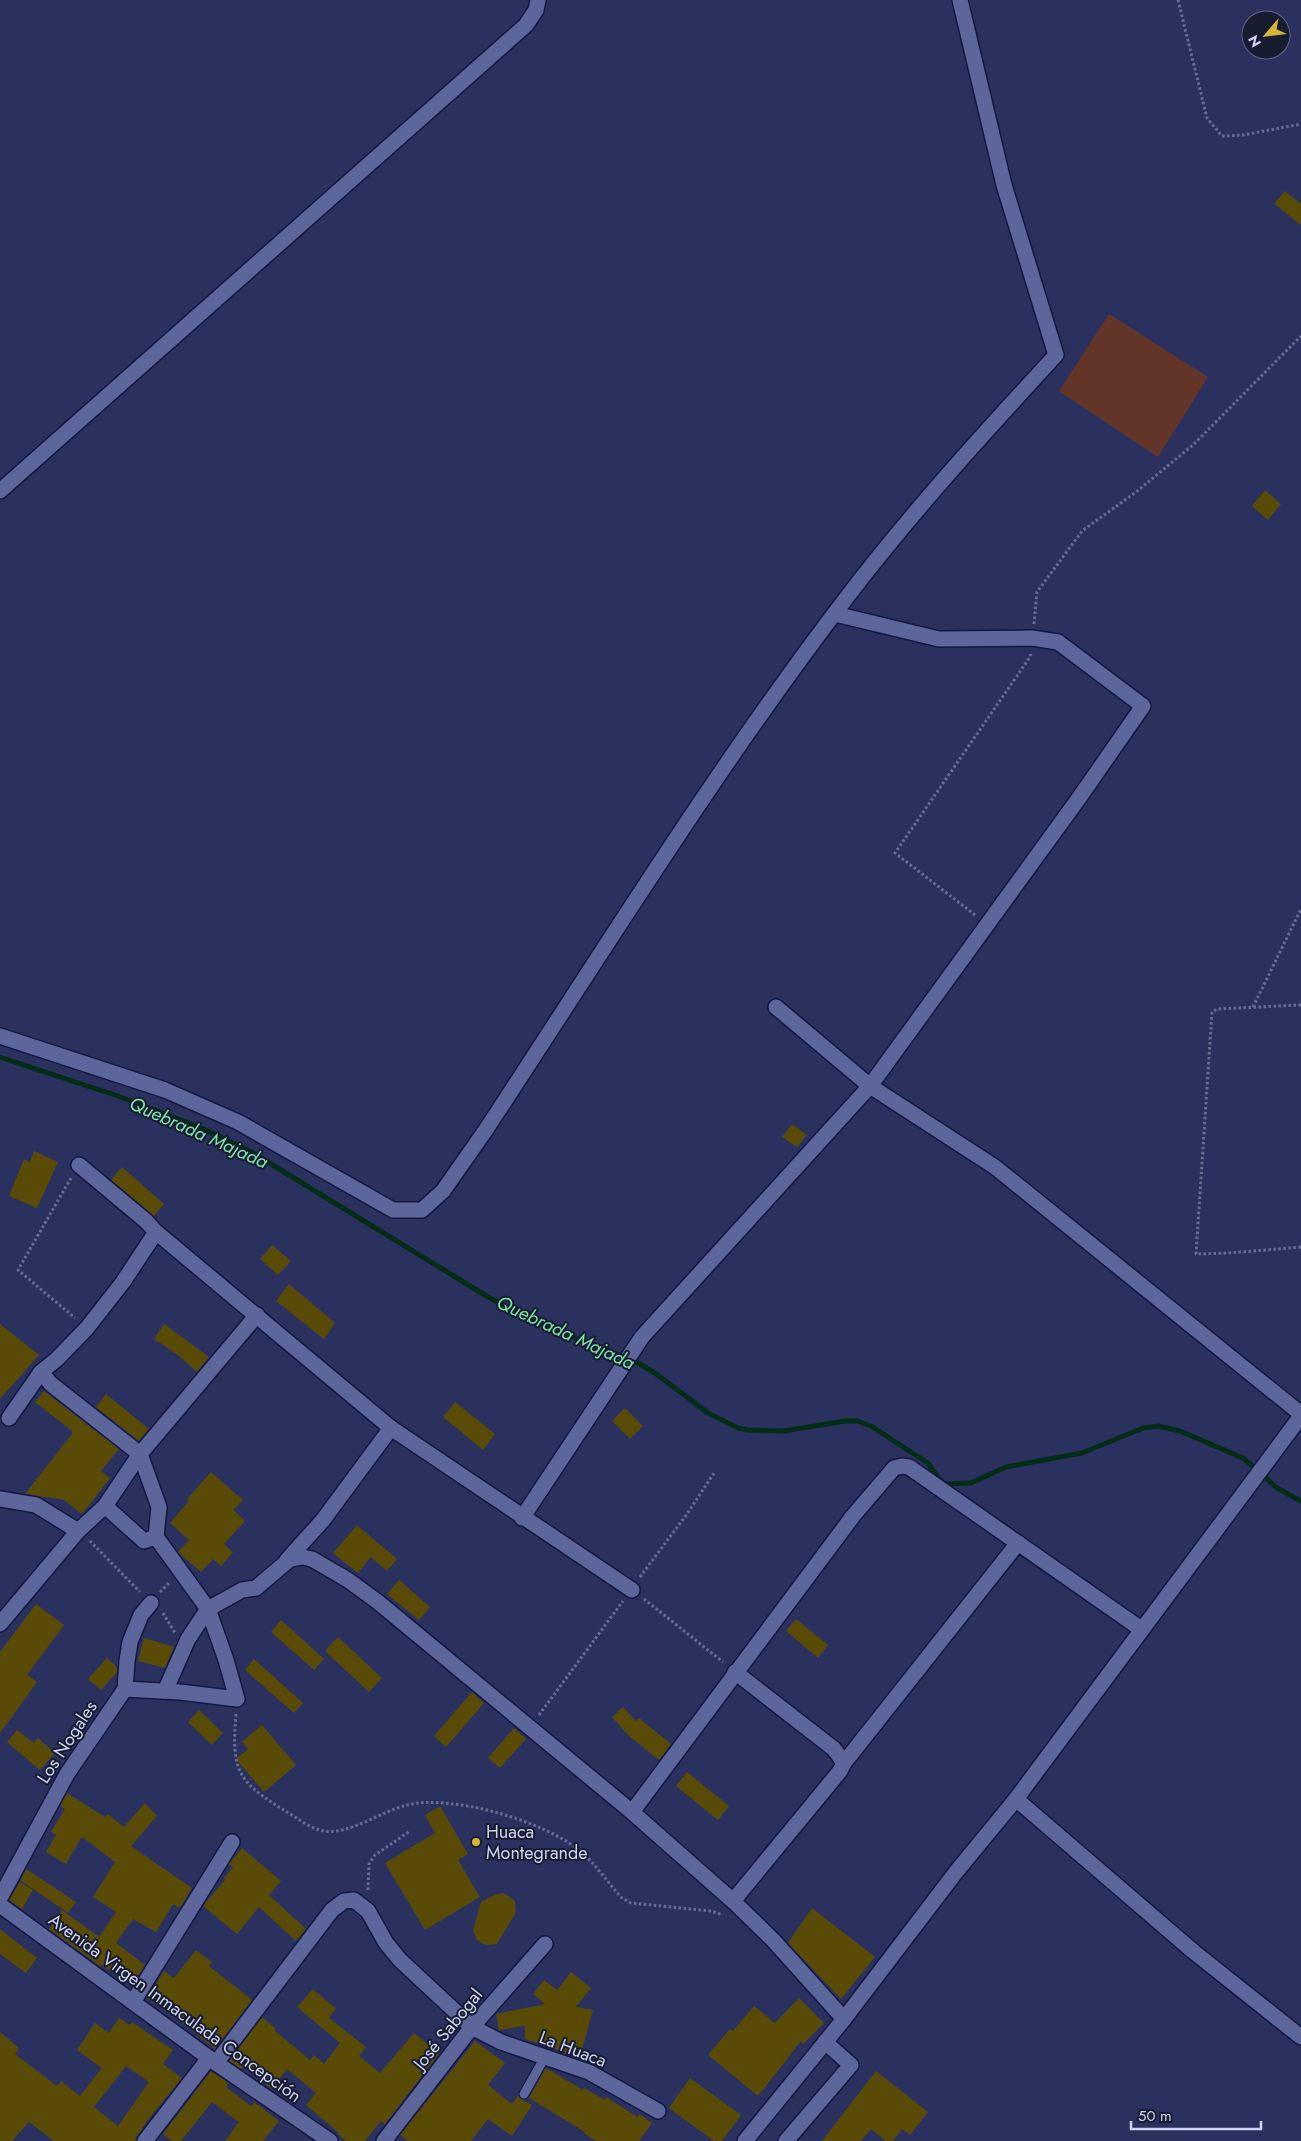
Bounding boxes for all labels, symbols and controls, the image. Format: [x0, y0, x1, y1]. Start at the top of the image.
north arrow [1241, 10, 1291, 60]
text: N [1243, 31, 1266, 51]
water label: Quebrada Majada [125, 1090, 273, 1175]
water label: Quebrada Majada [492, 1289, 640, 1376]
street label: Los Nogales [31, 1696, 103, 1788]
place label: Huaca Montegrande [486, 1819, 588, 1866]
marker: Huaca Montegrande [470, 1836, 482, 1848]
street label: Avenida Virgen Inmaculada Concepción [43, 1907, 307, 2109]
street label: José Sabogal [406, 1983, 489, 2077]
street label: La Huaca [535, 2024, 611, 2074]
scale bar [1131, 2098, 1261, 2130]
text: 50 m [1138, 2105, 1172, 2127]

